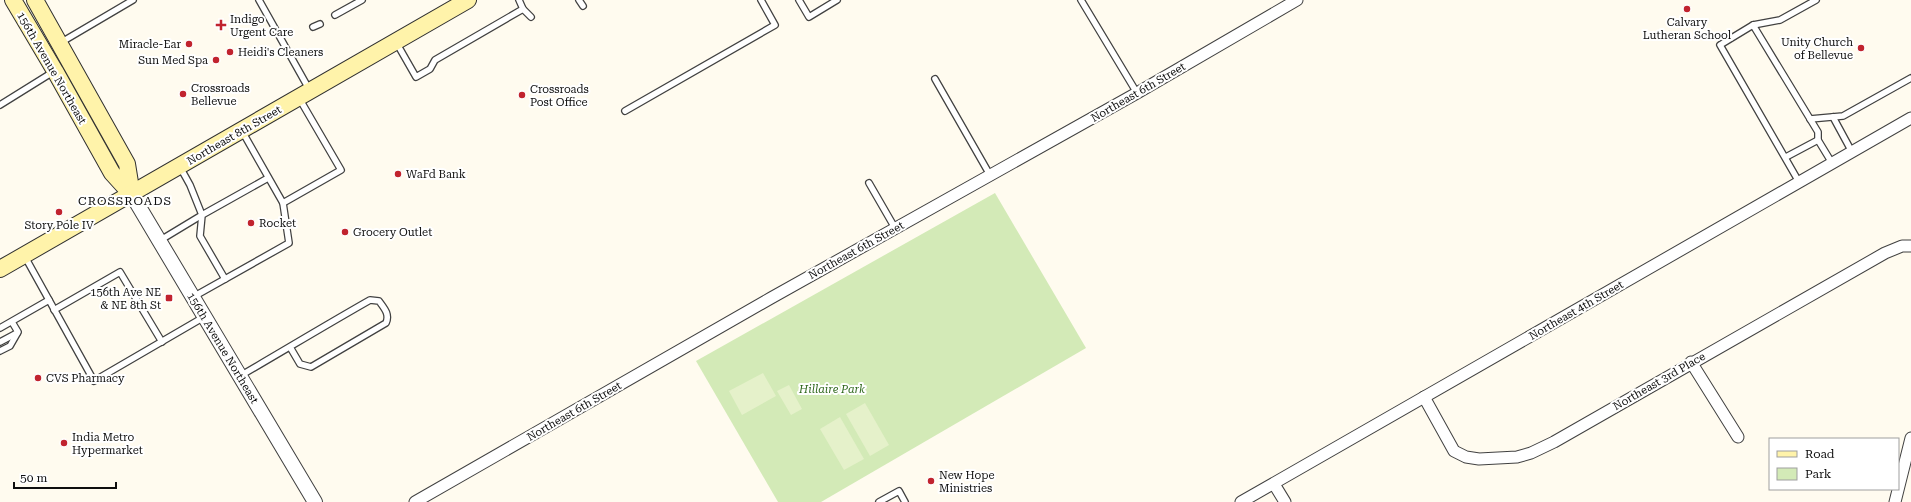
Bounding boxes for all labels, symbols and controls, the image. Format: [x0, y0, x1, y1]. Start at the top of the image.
marker: Calvary Lutheran School [1682, 4, 1692, 14]
street label: 156th Avenue Northeast [14, 10, 89, 127]
place label: Indigo Urgent Care [230, 13, 293, 39]
place label: Calvary Lutheran School [1643, 16, 1732, 42]
marker: Indigo Urgent Care [215, 19, 227, 31]
place label: Unity Church of Bellevue [1781, 36, 1853, 62]
place label: Miracle-Ear [119, 38, 181, 51]
marker: Miracle-Ear [184, 39, 194, 49]
marker: Unity Church of Bellevue [1856, 43, 1866, 53]
place label: Heidi's Cleaners [238, 46, 323, 59]
marker: Heidi's Cleaners [225, 47, 235, 57]
place label: Sun Med Spa [138, 54, 208, 67]
marker: Sun Med Spa [211, 55, 221, 65]
street label: Northeast 6th Street [1089, 60, 1188, 125]
place label: Crossroads Bellevue [191, 82, 250, 108]
place label: Crossroads Post Office [530, 83, 589, 109]
marker: Crossroads Bellevue [178, 89, 188, 99]
marker: Crossroads Post Office [517, 90, 527, 100]
street label: Northeast 8th Street [185, 103, 284, 168]
place label: WaFd Bank [406, 168, 466, 181]
marker: WaFd Bank [393, 169, 403, 179]
district label: CROSSROADS [78, 194, 172, 208]
marker: Story Pole IV [54, 207, 64, 217]
place label: Rocket [259, 217, 296, 230]
marker: Rocket [246, 218, 256, 228]
place label: Story Pole IV [24, 219, 94, 232]
street label: Northeast 6th Street [806, 219, 906, 282]
place label: Grocery Outlet [353, 226, 432, 239]
marker: Grocery Outlet [340, 227, 350, 237]
street label: Northeast 4th Street [1527, 278, 1626, 343]
place label: 156th Ave NE & NE 8th St [90, 286, 161, 312]
street label: 156th Avenue Northeast [184, 290, 261, 406]
marker: 156th Ave NE & NE 8th St [164, 293, 174, 303]
street label: Northeast 3rd Place [1611, 350, 1708, 413]
place label: CVS Pharmacy [46, 372, 125, 385]
marker: CVS Pharmacy [33, 373, 43, 383]
street label: Northeast 6th Street [525, 379, 624, 444]
park label: Hillaire Park [798, 383, 865, 396]
place label: India Metro Hypermarket [72, 431, 143, 457]
marker: India Metro Hypermarket [59, 438, 69, 448]
legend [1769, 438, 1899, 490]
text: Road [1805, 447, 1835, 461]
scale bar [14, 464, 116, 490]
text: Park [1805, 467, 1832, 481]
place label: New Hope Ministries [939, 469, 995, 495]
text: 50 m [20, 471, 47, 485]
marker: New Hope Ministries [926, 476, 936, 486]

